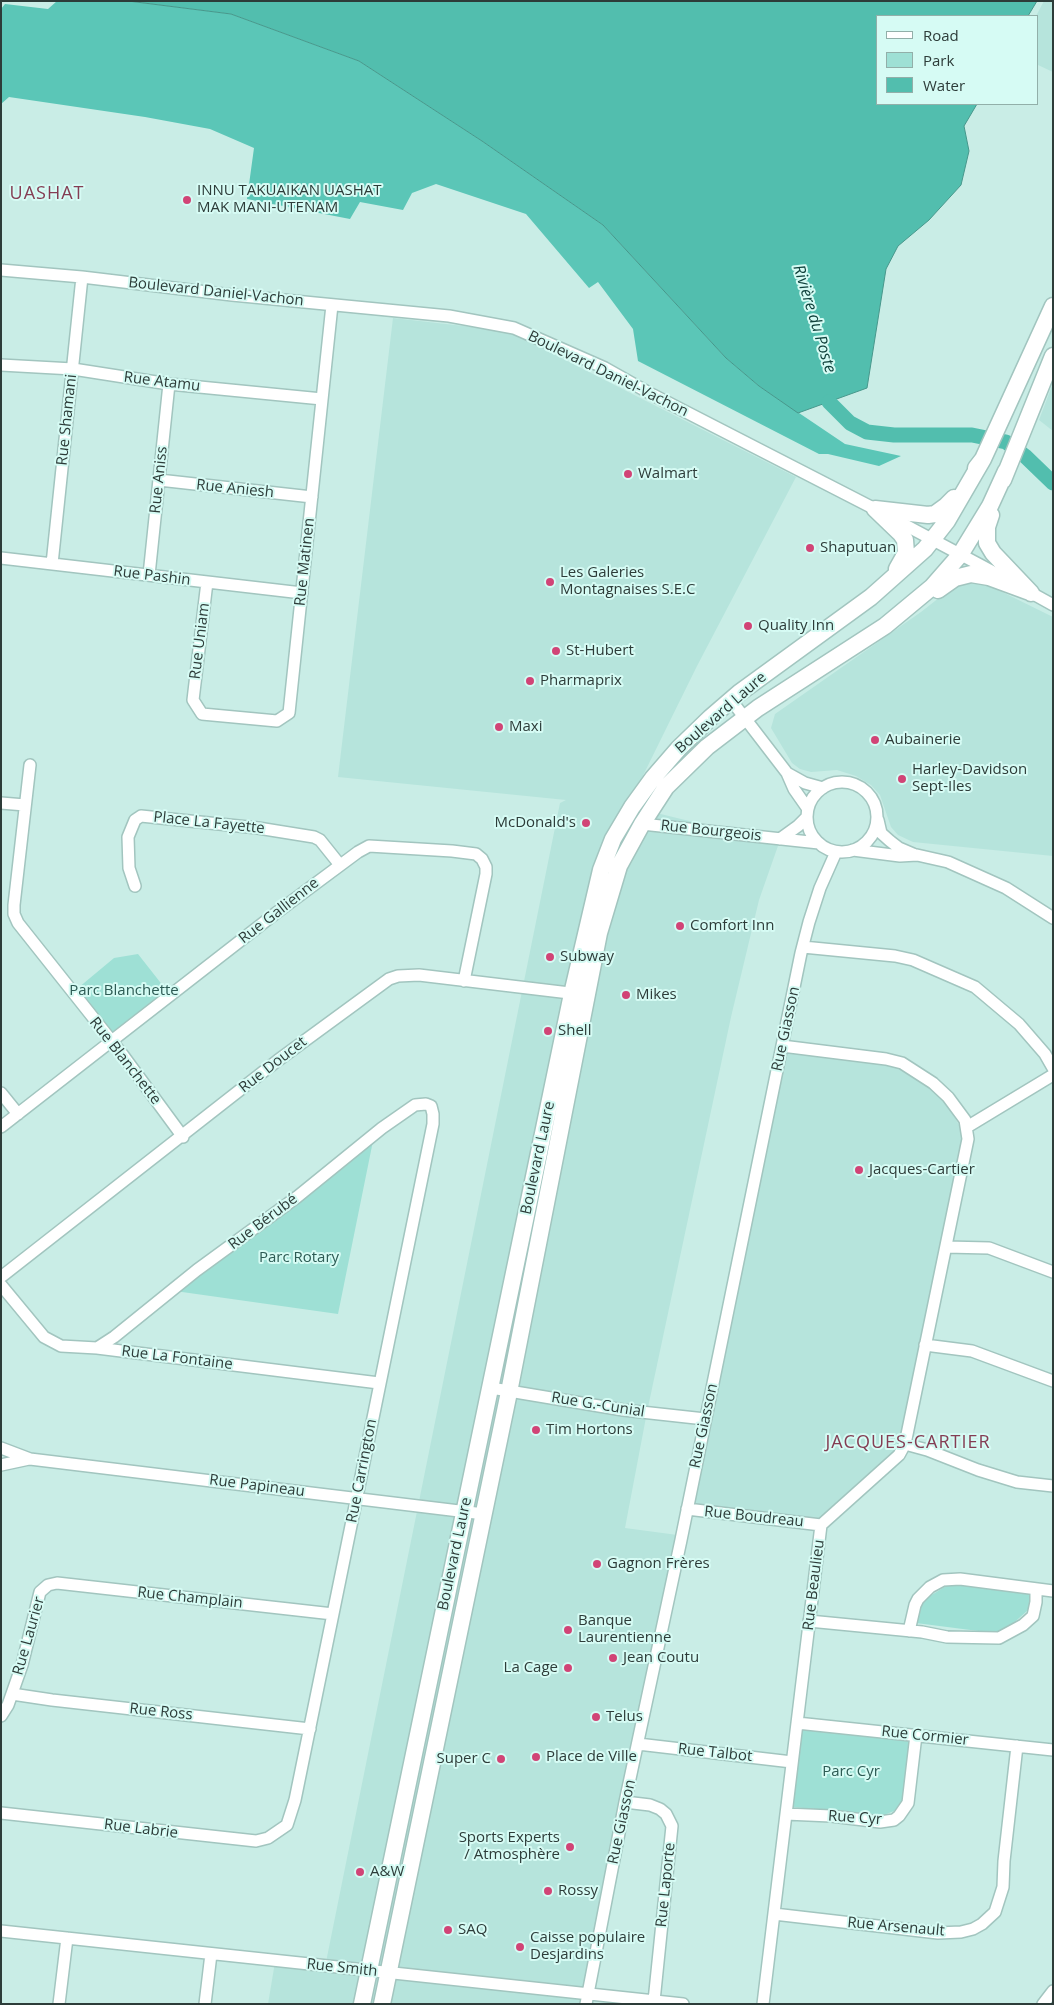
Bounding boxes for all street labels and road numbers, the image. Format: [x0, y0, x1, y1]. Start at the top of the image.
street label: Boulevard Daniel-Vachon [127, 274, 305, 310]
street label: Boulevard Daniel-Vachon [525, 327, 691, 421]
street label: Rue Atamu [123, 368, 201, 396]
street label: Rue Shamani [53, 373, 81, 467]
street label: Rue Aniss [147, 445, 171, 515]
street label: Rue Aniesh [195, 476, 275, 502]
street label: Rue Matinen [291, 517, 319, 607]
street label: Rue Pashin [112, 562, 192, 590]
street label: Rue Uniam [186, 602, 214, 680]
street label: Boulevard Laure [672, 668, 770, 758]
street label: Place La Fayette [152, 808, 266, 838]
street label: Rue Bourgeois [660, 817, 762, 845]
street label: Rue Gallienne [235, 874, 323, 948]
street label: Rue Giasson [768, 985, 804, 1073]
street label: Rue Blanchette [85, 1014, 165, 1108]
street label: Rue Doucet [236, 1033, 310, 1097]
street label: Boulevard Laure [517, 1100, 559, 1216]
street label: Rue Bérubé [225, 1190, 301, 1254]
street label: Rue La Fontaine [120, 1342, 234, 1374]
street label: Rue Giasson [686, 1382, 722, 1470]
street label: Rue G.-Cunial [550, 1389, 646, 1421]
street label: Rue Carrington [343, 1417, 381, 1525]
street label: Rue Papineau [208, 1471, 306, 1501]
street label: Boulevard Laure [434, 1496, 476, 1612]
street label: Rue Boudreau [703, 1503, 805, 1531]
street label: Rue Beaulieu [799, 1538, 829, 1632]
street label: Rue Champlain [136, 1584, 244, 1612]
street label: Rue Laurier [9, 1595, 49, 1677]
street label: Rue Ross [129, 1700, 193, 1724]
street label: Rue Cormier [880, 1722, 970, 1750]
street label: Rue Talbot [677, 1740, 753, 1766]
street label: Rue Giasson [604, 1778, 640, 1866]
street label: Rue Cyr [828, 1807, 882, 1829]
street label: Rue Labrie [103, 1816, 179, 1842]
street label: Rue Laporte [653, 1842, 679, 1928]
street label: Rue Arsenault [846, 1914, 946, 1940]
street label: Rue Smith [306, 1955, 378, 1981]

